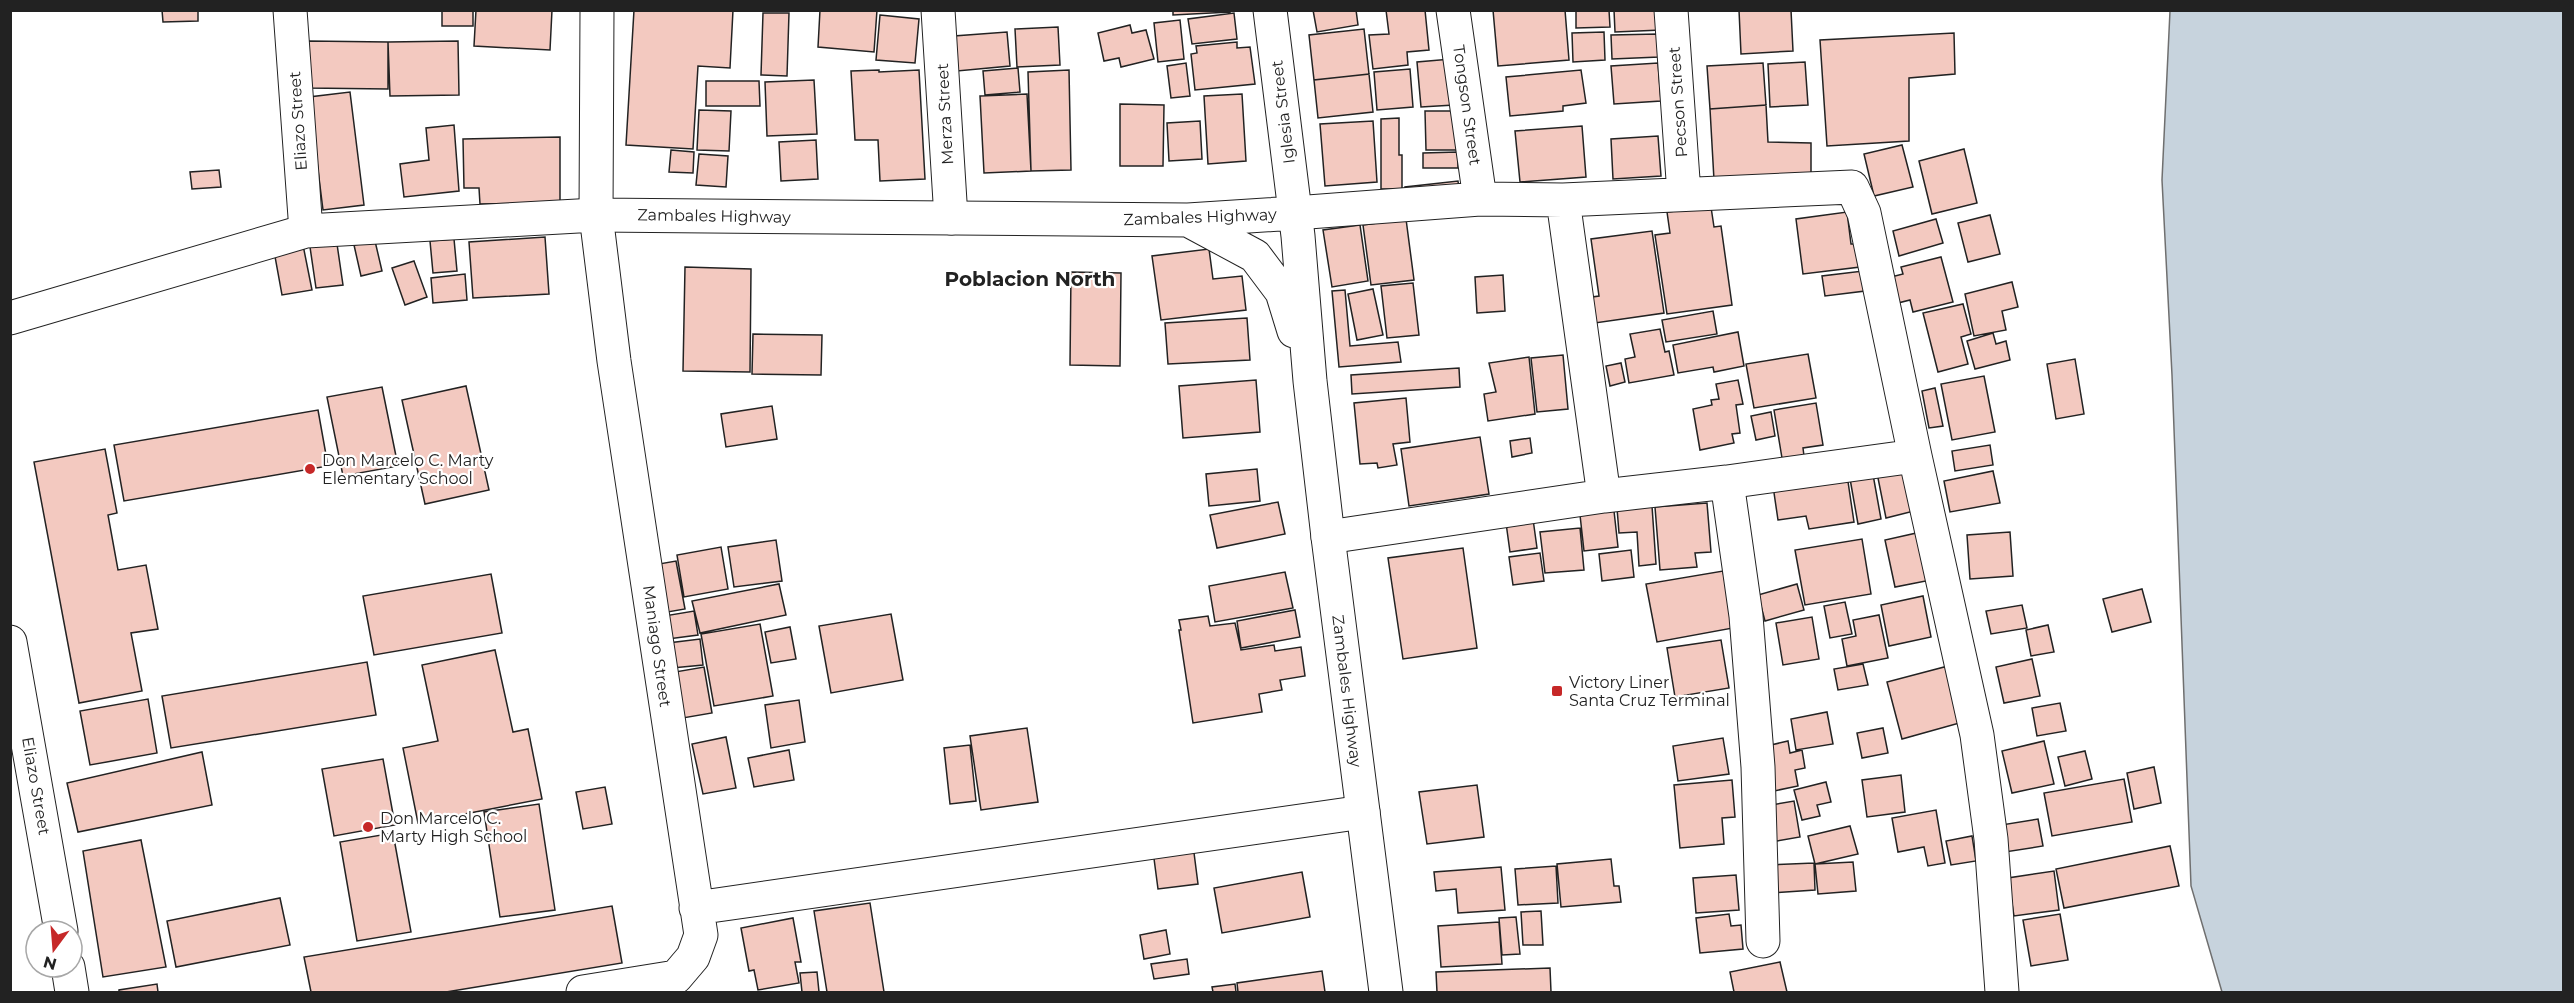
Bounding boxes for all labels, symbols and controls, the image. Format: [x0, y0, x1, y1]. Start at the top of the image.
street label: Tongson Street [1449, 44, 1485, 167]
street label: Pecson Street [1665, 45, 1691, 158]
street label: Iglesia Street [1267, 59, 1299, 165]
street label: Merza Street [933, 62, 957, 165]
street label: Eliazo Street [285, 70, 311, 171]
street label: Zambales Highway [637, 205, 791, 227]
street label: Zambales Highway [1123, 205, 1277, 229]
district label: Poblacion North [945, 267, 1115, 291]
place label: Don Marcelo C. Marty Elementary School [322, 451, 494, 488]
marker: Don Marcelo C. Marty Elementary School [303, 462, 317, 476]
street label: Maniago Street [639, 584, 675, 709]
street label: Zambales Highway [1328, 614, 1366, 769]
place label: Victory Liner Santa Cruz Terminal [1569, 673, 1730, 710]
marker: Victory Liner Santa Cruz Terminal [1550, 684, 1564, 698]
street label: Eliazo Street [18, 735, 54, 837]
place label: Don Marcelo C. Marty High School [380, 809, 527, 846]
marker: Don Marcelo C. Marty High School [361, 820, 375, 834]
north arrow [24, 919, 84, 979]
text: N [41, 952, 59, 974]

